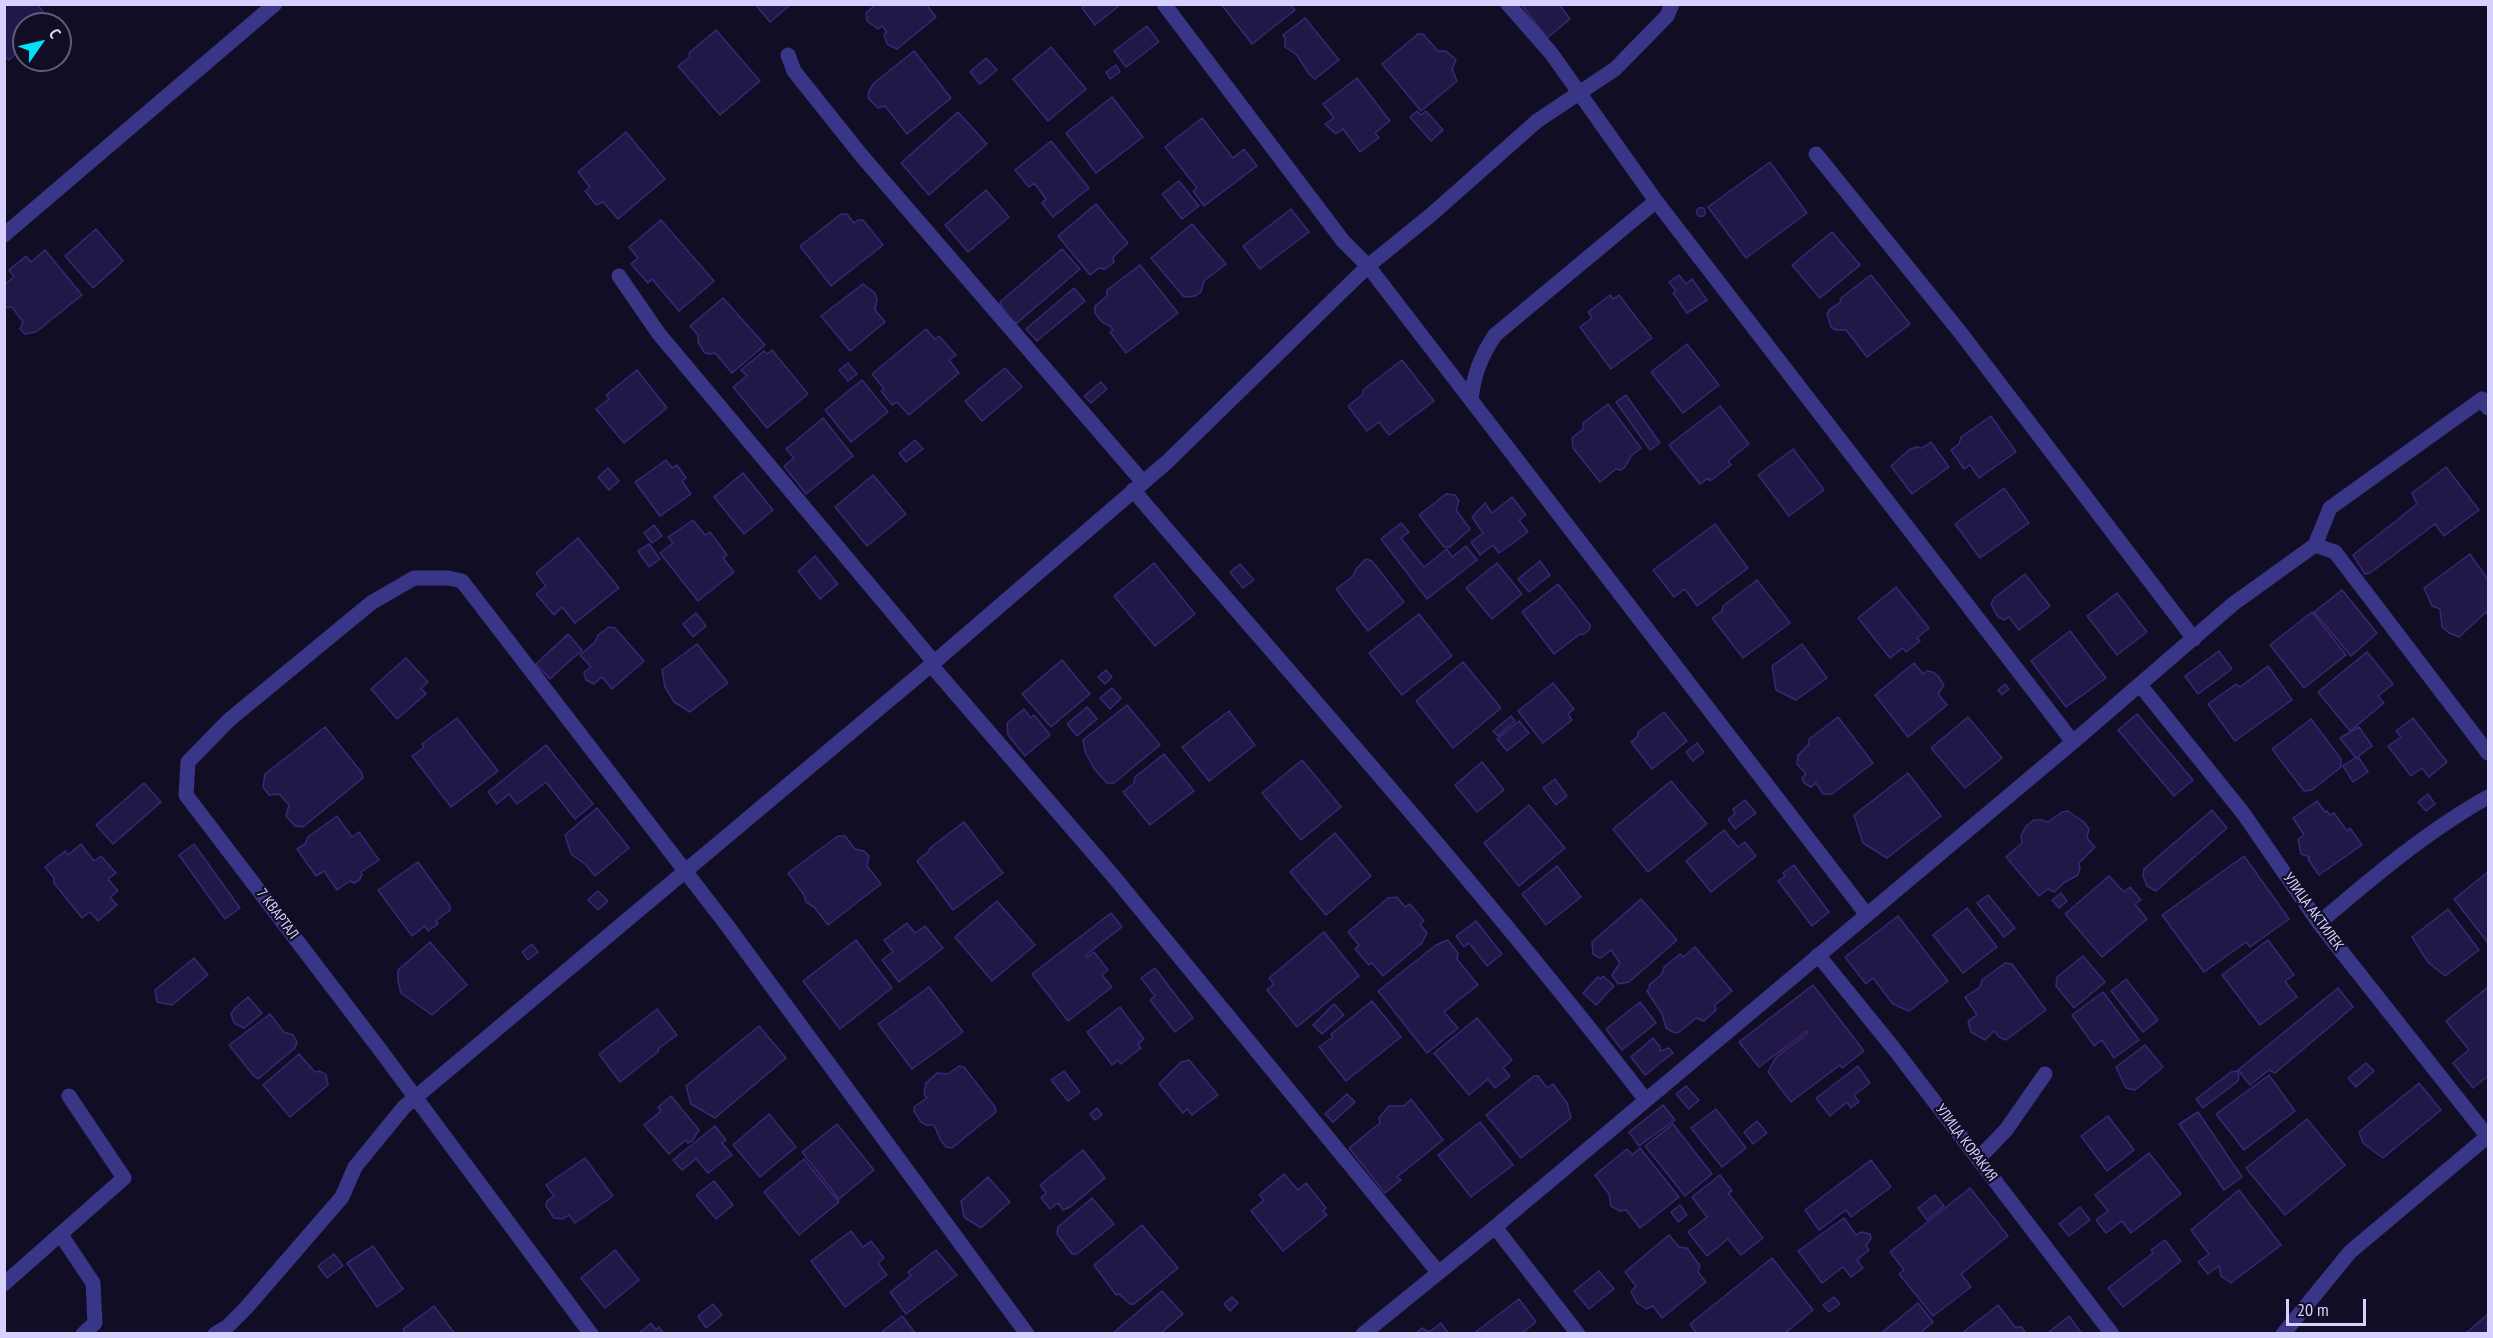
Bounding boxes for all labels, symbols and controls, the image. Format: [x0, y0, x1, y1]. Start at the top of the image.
north arrow [12, 12, 72, 72]
text: С [45, 24, 66, 42]
street label: УЛИЦА АКТИЛЕК [2279, 870, 2347, 954]
street label: 7 КВАРТАЛ [252, 885, 302, 943]
street label: УЛИЦА КОРАКИЯ [1931, 1101, 2001, 1185]
scale bar [2289, 1287, 2368, 1325]
text: 20 m [2297, 1298, 2329, 1321]

